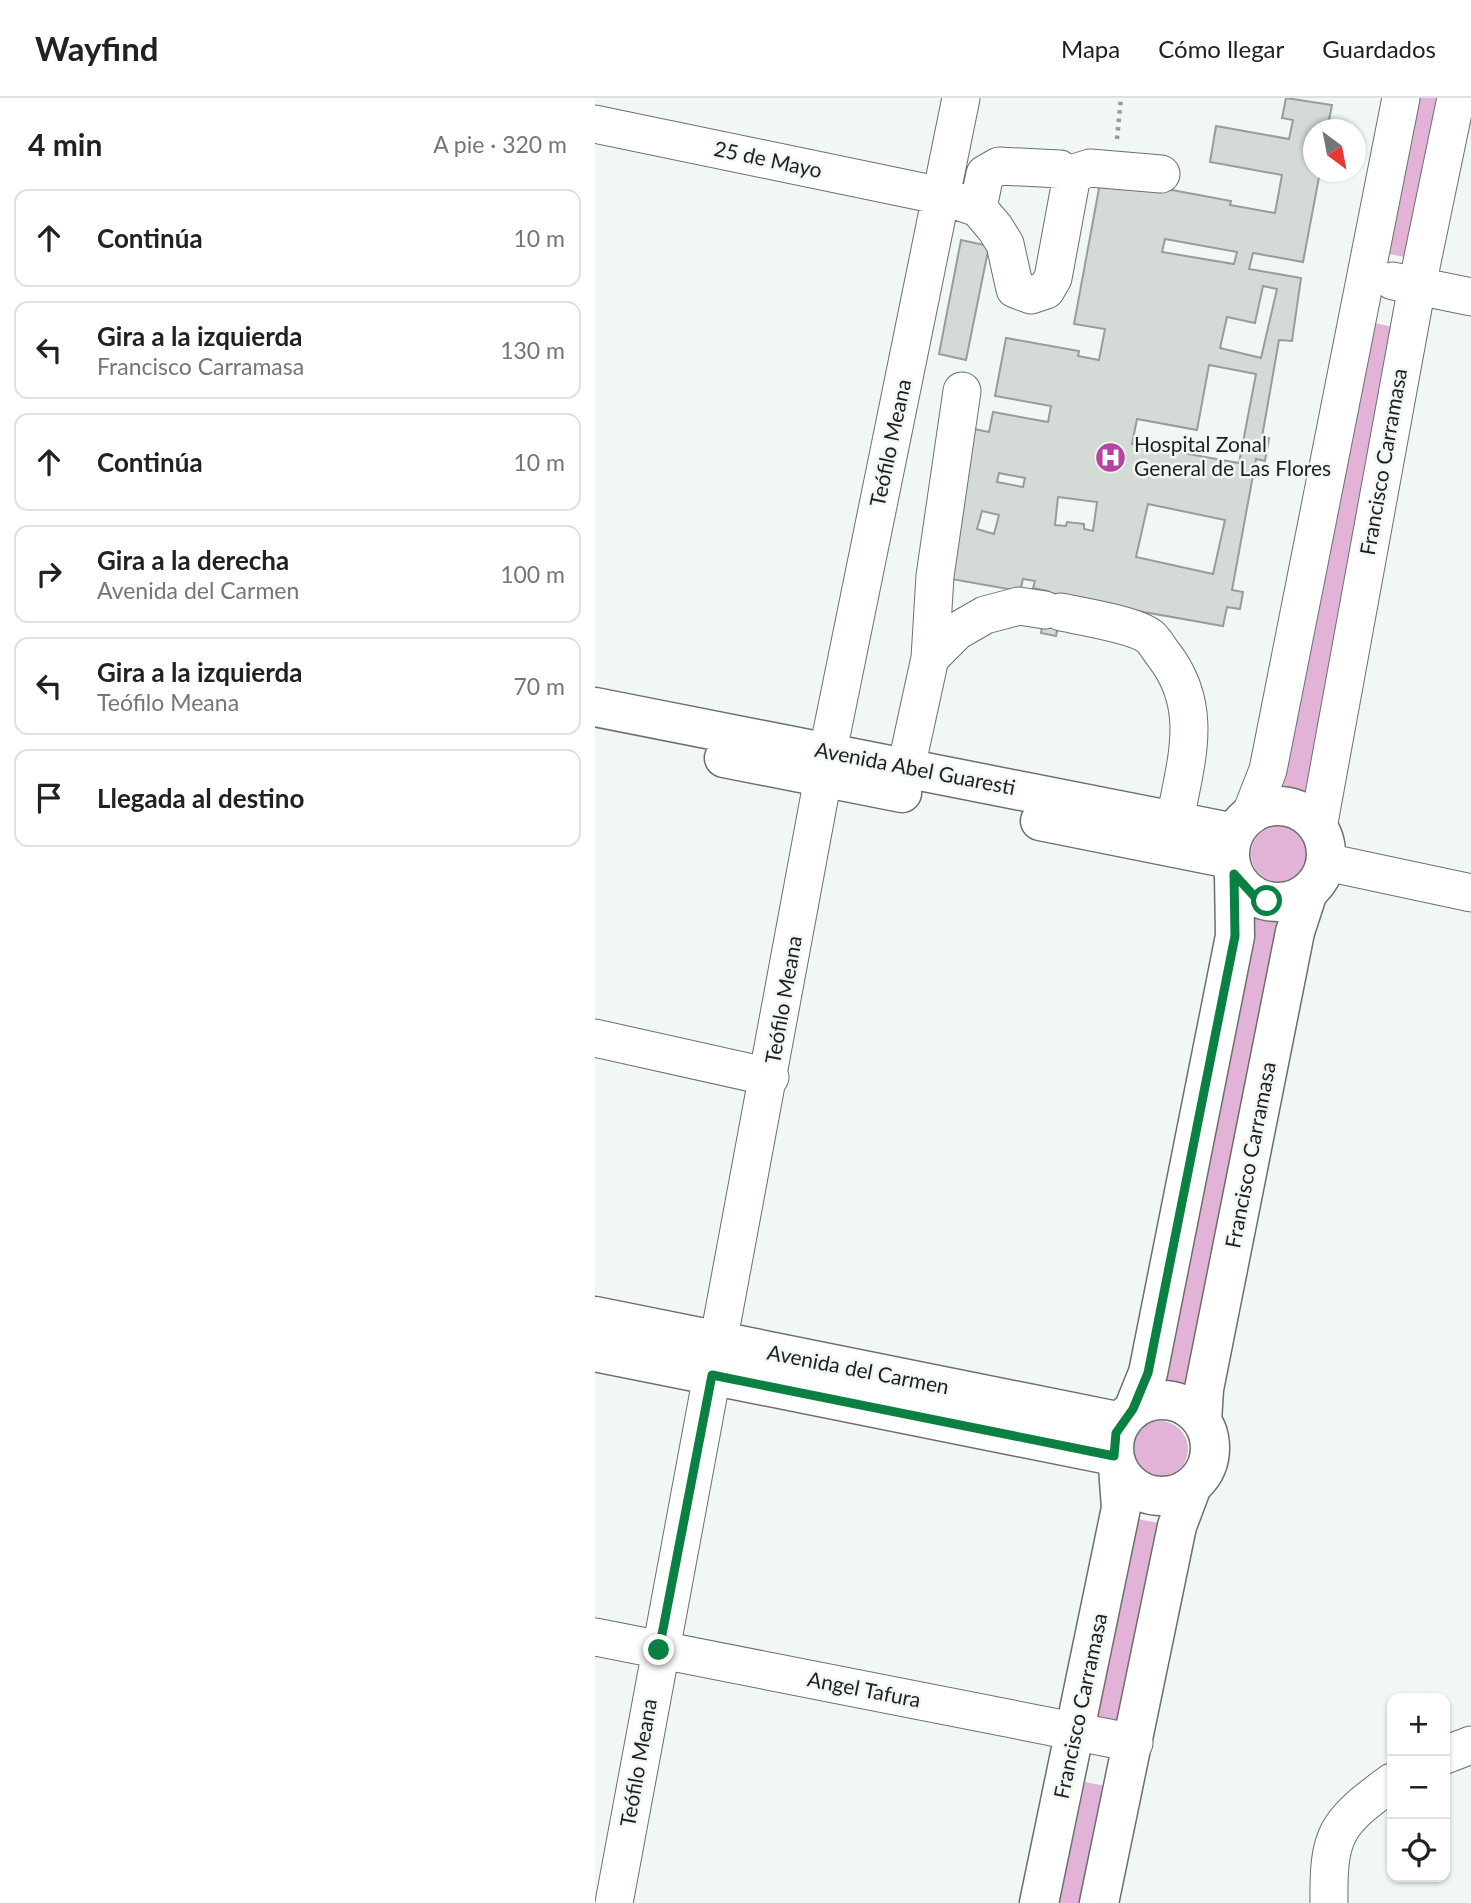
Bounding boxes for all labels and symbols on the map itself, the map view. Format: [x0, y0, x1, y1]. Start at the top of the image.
north arrow [1303, 119, 1366, 182]
street label: 25 de Mayo [712, 135, 825, 182]
street label: Francisco Carramasa [1354, 366, 1411, 557]
street label: Teófilo Meana [864, 377, 915, 509]
place label: Hospital Zonal General de Las Flores [1134, 431, 1331, 480]
hospital icon: Hospital Zonal General de Las Flores [1094, 440, 1128, 474]
street label: Avenida Abel Guaresti [813, 736, 1018, 799]
route start [1251, 885, 1282, 916]
street label: Teófilo Meana [759, 934, 806, 1066]
street label: Francisco Carramasa [1219, 1059, 1280, 1250]
street label: Avenida del Carmen [765, 1339, 951, 1398]
street label: Francisco Carramasa [1048, 1611, 1111, 1801]
route end [643, 1634, 674, 1665]
street label: Angel Tafura [806, 1665, 923, 1712]
street label: Teófilo Meana [614, 1697, 661, 1829]

